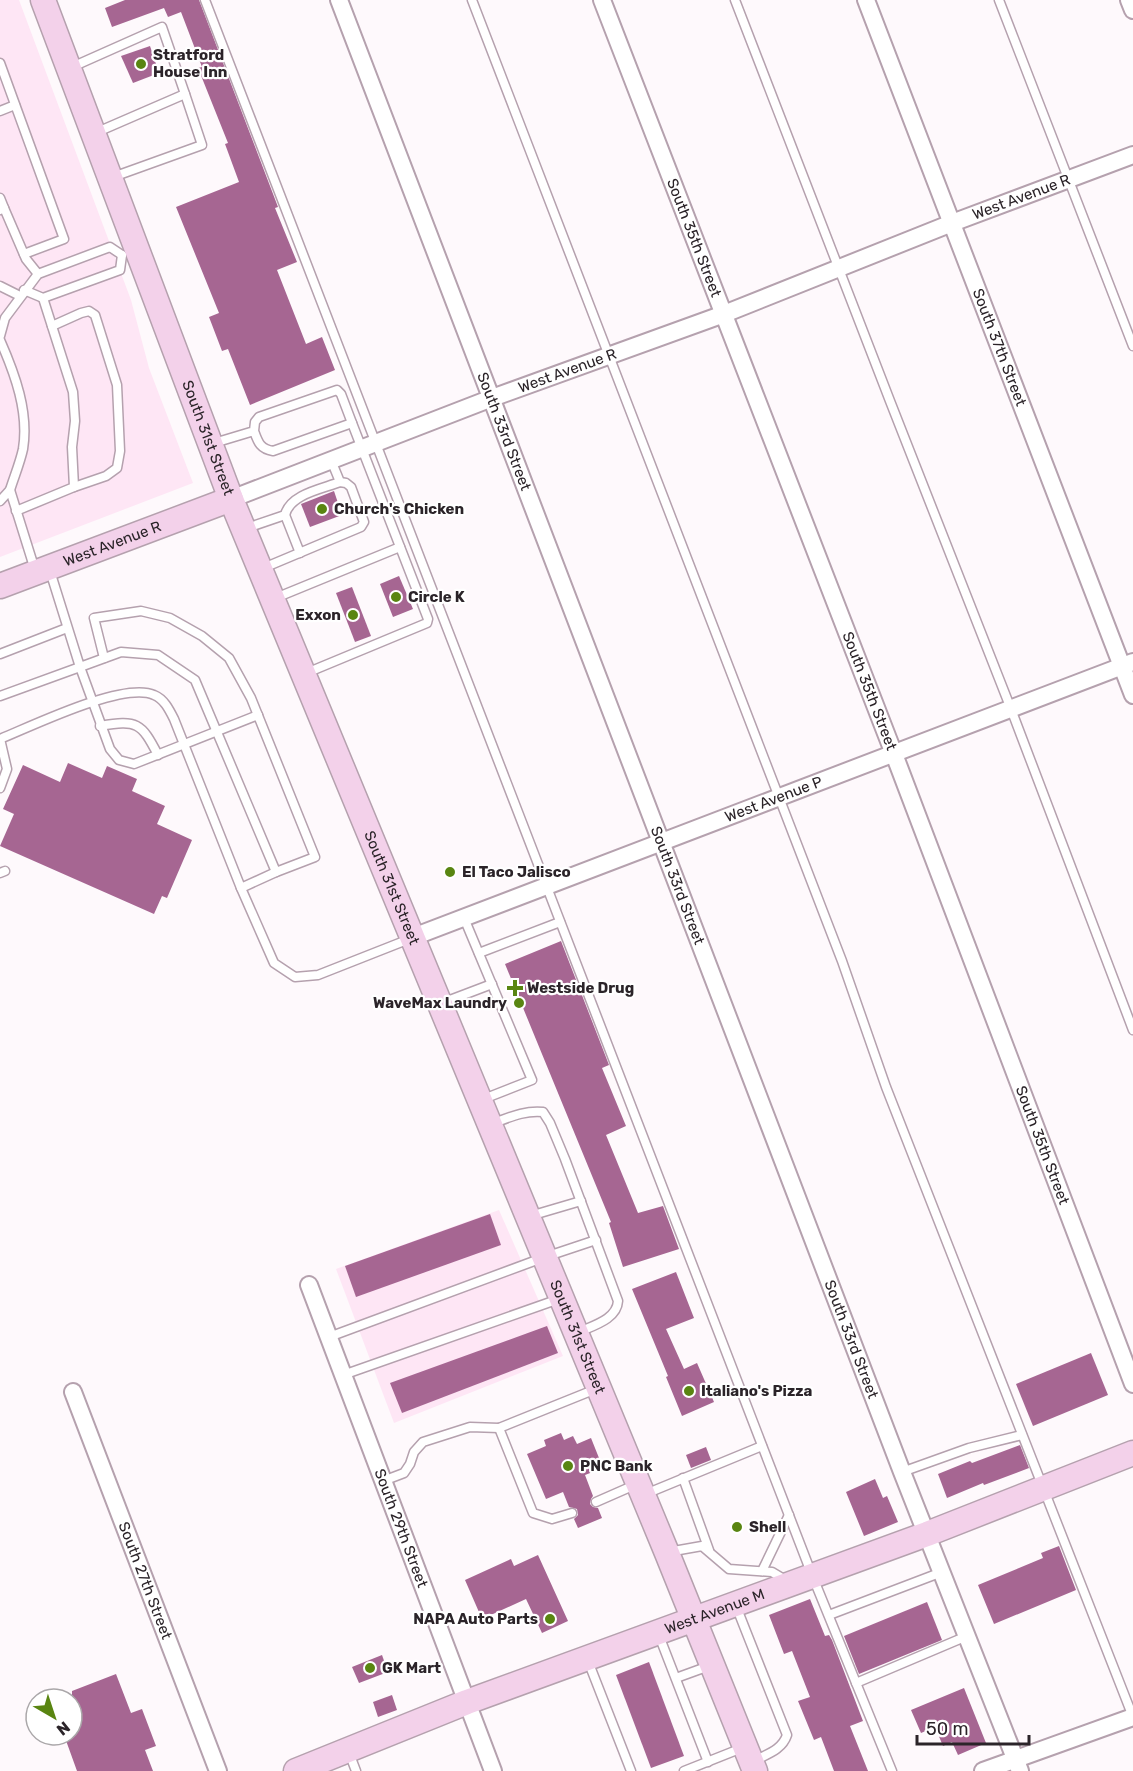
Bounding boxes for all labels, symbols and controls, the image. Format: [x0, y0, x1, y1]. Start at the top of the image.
place label: Stratford House Inn [153, 46, 228, 81]
marker: Stratford House Inn [134, 57, 148, 71]
street label: West Avenue R [970, 170, 1073, 224]
street label: South 35th Street [663, 176, 725, 300]
street label: South 37th Street [969, 286, 1030, 409]
street label: West Avenue R [516, 345, 619, 397]
street label: South 33rd Street [473, 370, 535, 493]
street label: South 31st Street [178, 378, 238, 498]
place label: Church's Chicken [334, 500, 464, 518]
marker: Church's Chicken [315, 502, 329, 516]
street label: West Avenue R [61, 517, 164, 570]
place label: Circle K [408, 588, 465, 606]
marker: Circle K [389, 590, 403, 604]
place label: Exxon [295, 606, 341, 624]
marker: Exxon [346, 608, 360, 622]
street label: South 35th Street [838, 629, 901, 753]
street label: West Avenue P [722, 772, 825, 826]
street label: South 33rd Street [647, 824, 708, 947]
street label: South 31st Street [360, 828, 423, 947]
place label: El Taco Jalisco [462, 863, 571, 881]
marker: El Taco Jalisco [443, 865, 457, 879]
place label: Westside Drug [527, 979, 634, 997]
marker: Westside Drug [508, 981, 522, 995]
place label: WaveMax Laundry [373, 994, 507, 1012]
marker: WaveMax Laundry [512, 996, 526, 1010]
street label: South 35th Street [1012, 1083, 1073, 1207]
street label: South 31st Street [546, 1277, 609, 1397]
street label: South 33rd Street [820, 1278, 882, 1401]
place label: Italiano's Pizza [701, 1382, 812, 1400]
marker: Italiano's Pizza [682, 1384, 696, 1398]
place label: PNC Bank [580, 1457, 653, 1475]
marker: PNC Bank [561, 1459, 575, 1473]
street label: South 29th Street [370, 1466, 432, 1590]
place label: Shell [749, 1518, 786, 1536]
street label: South 27th Street [115, 1519, 176, 1642]
marker: Shell [730, 1520, 744, 1534]
street label: West Avenue M [662, 1585, 767, 1638]
place label: NAPA Auto Parts [413, 1610, 538, 1628]
marker: NAPA Auto Parts [543, 1612, 557, 1626]
place label: GK Mart [382, 1659, 441, 1677]
marker: GK Mart [363, 1661, 377, 1675]
north arrow [24, 1687, 84, 1747]
scale bar [917, 1708, 1030, 1746]
text: N [53, 1717, 74, 1739]
text: 50 m [926, 1718, 969, 1740]

